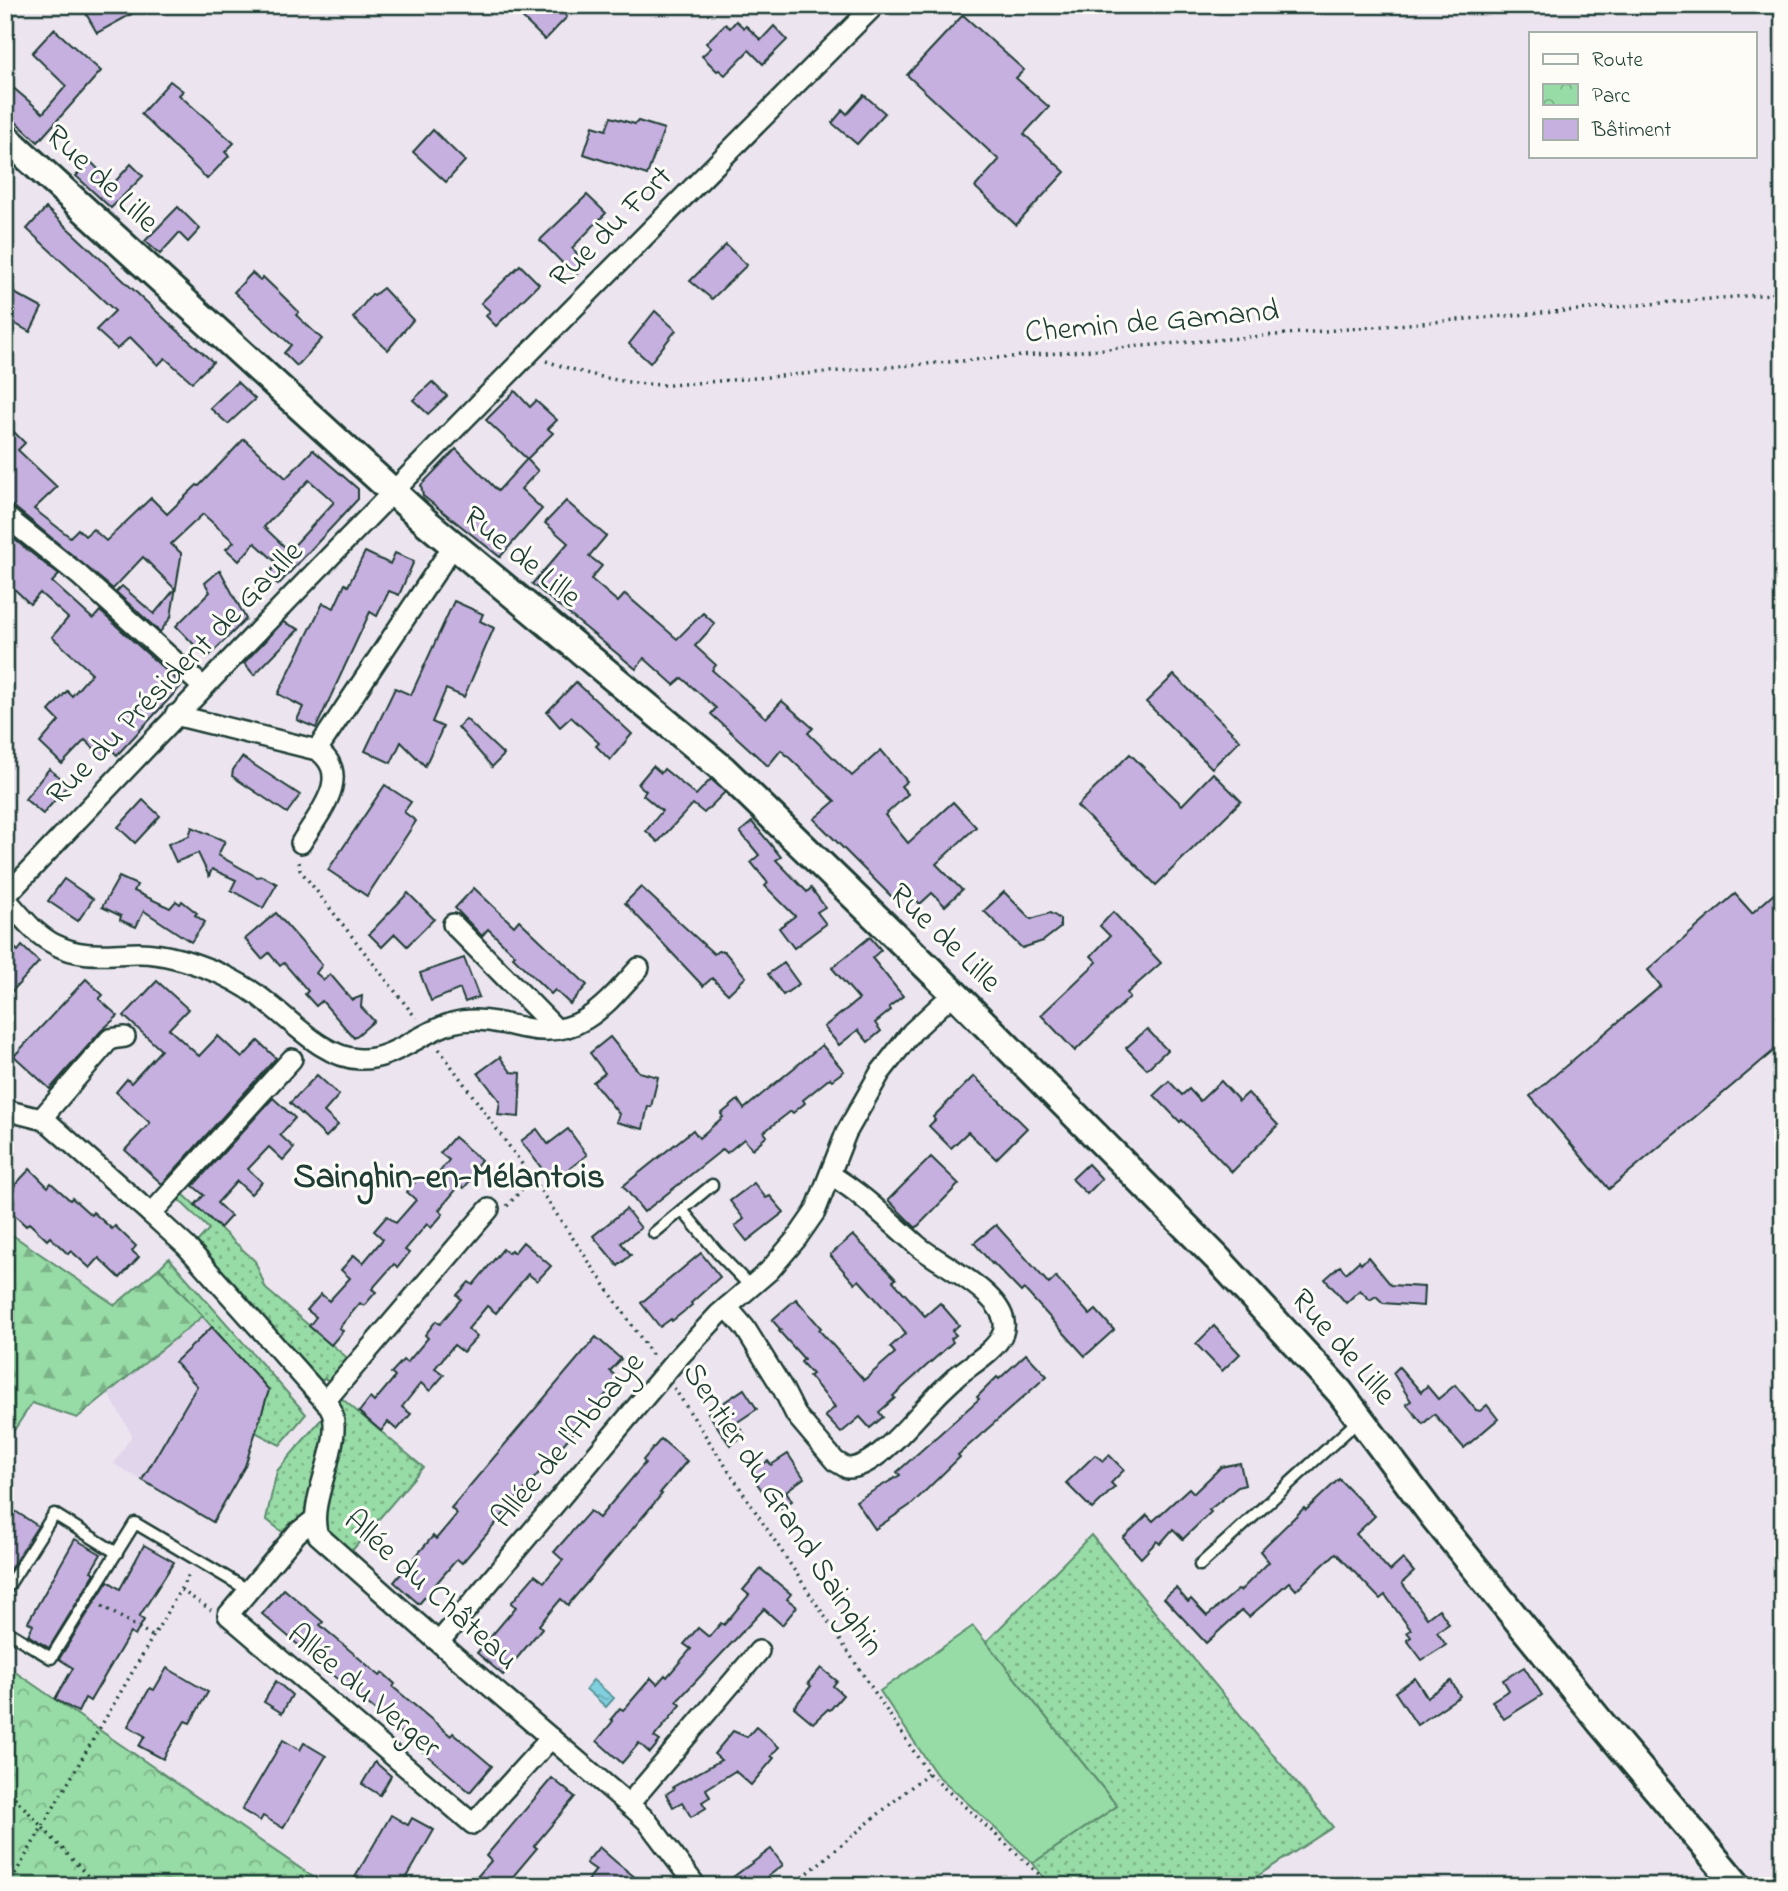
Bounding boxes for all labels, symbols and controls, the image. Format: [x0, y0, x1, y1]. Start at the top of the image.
legend [1529, 32, 1756, 158]
text: Route [1592, 46, 1644, 76]
text: Parc [1592, 82, 1631, 112]
street label: Rue de Lille [33, 115, 169, 246]
text: Bâtiment [1591, 116, 1671, 146]
street label: Rue du Fort [540, 155, 685, 300]
street label: Chemin de Gamand [1023, 288, 1281, 358]
street label: Rue de Lille [451, 495, 591, 621]
street label: Rue du Président de Gaulle [36, 530, 316, 817]
street label: Rue de Lille [877, 873, 1012, 1005]
district label: Sainghin-en-Mélantois [293, 1153, 605, 1205]
street label: Rue de Lille [1278, 1279, 1407, 1417]
street label: Allée de l'Abbaye [481, 1342, 658, 1540]
street label: Sentier du Grand Sainghin [669, 1354, 895, 1666]
street label: Allée du Château [332, 1499, 528, 1683]
street label: Allée du Verger [275, 1613, 451, 1771]

